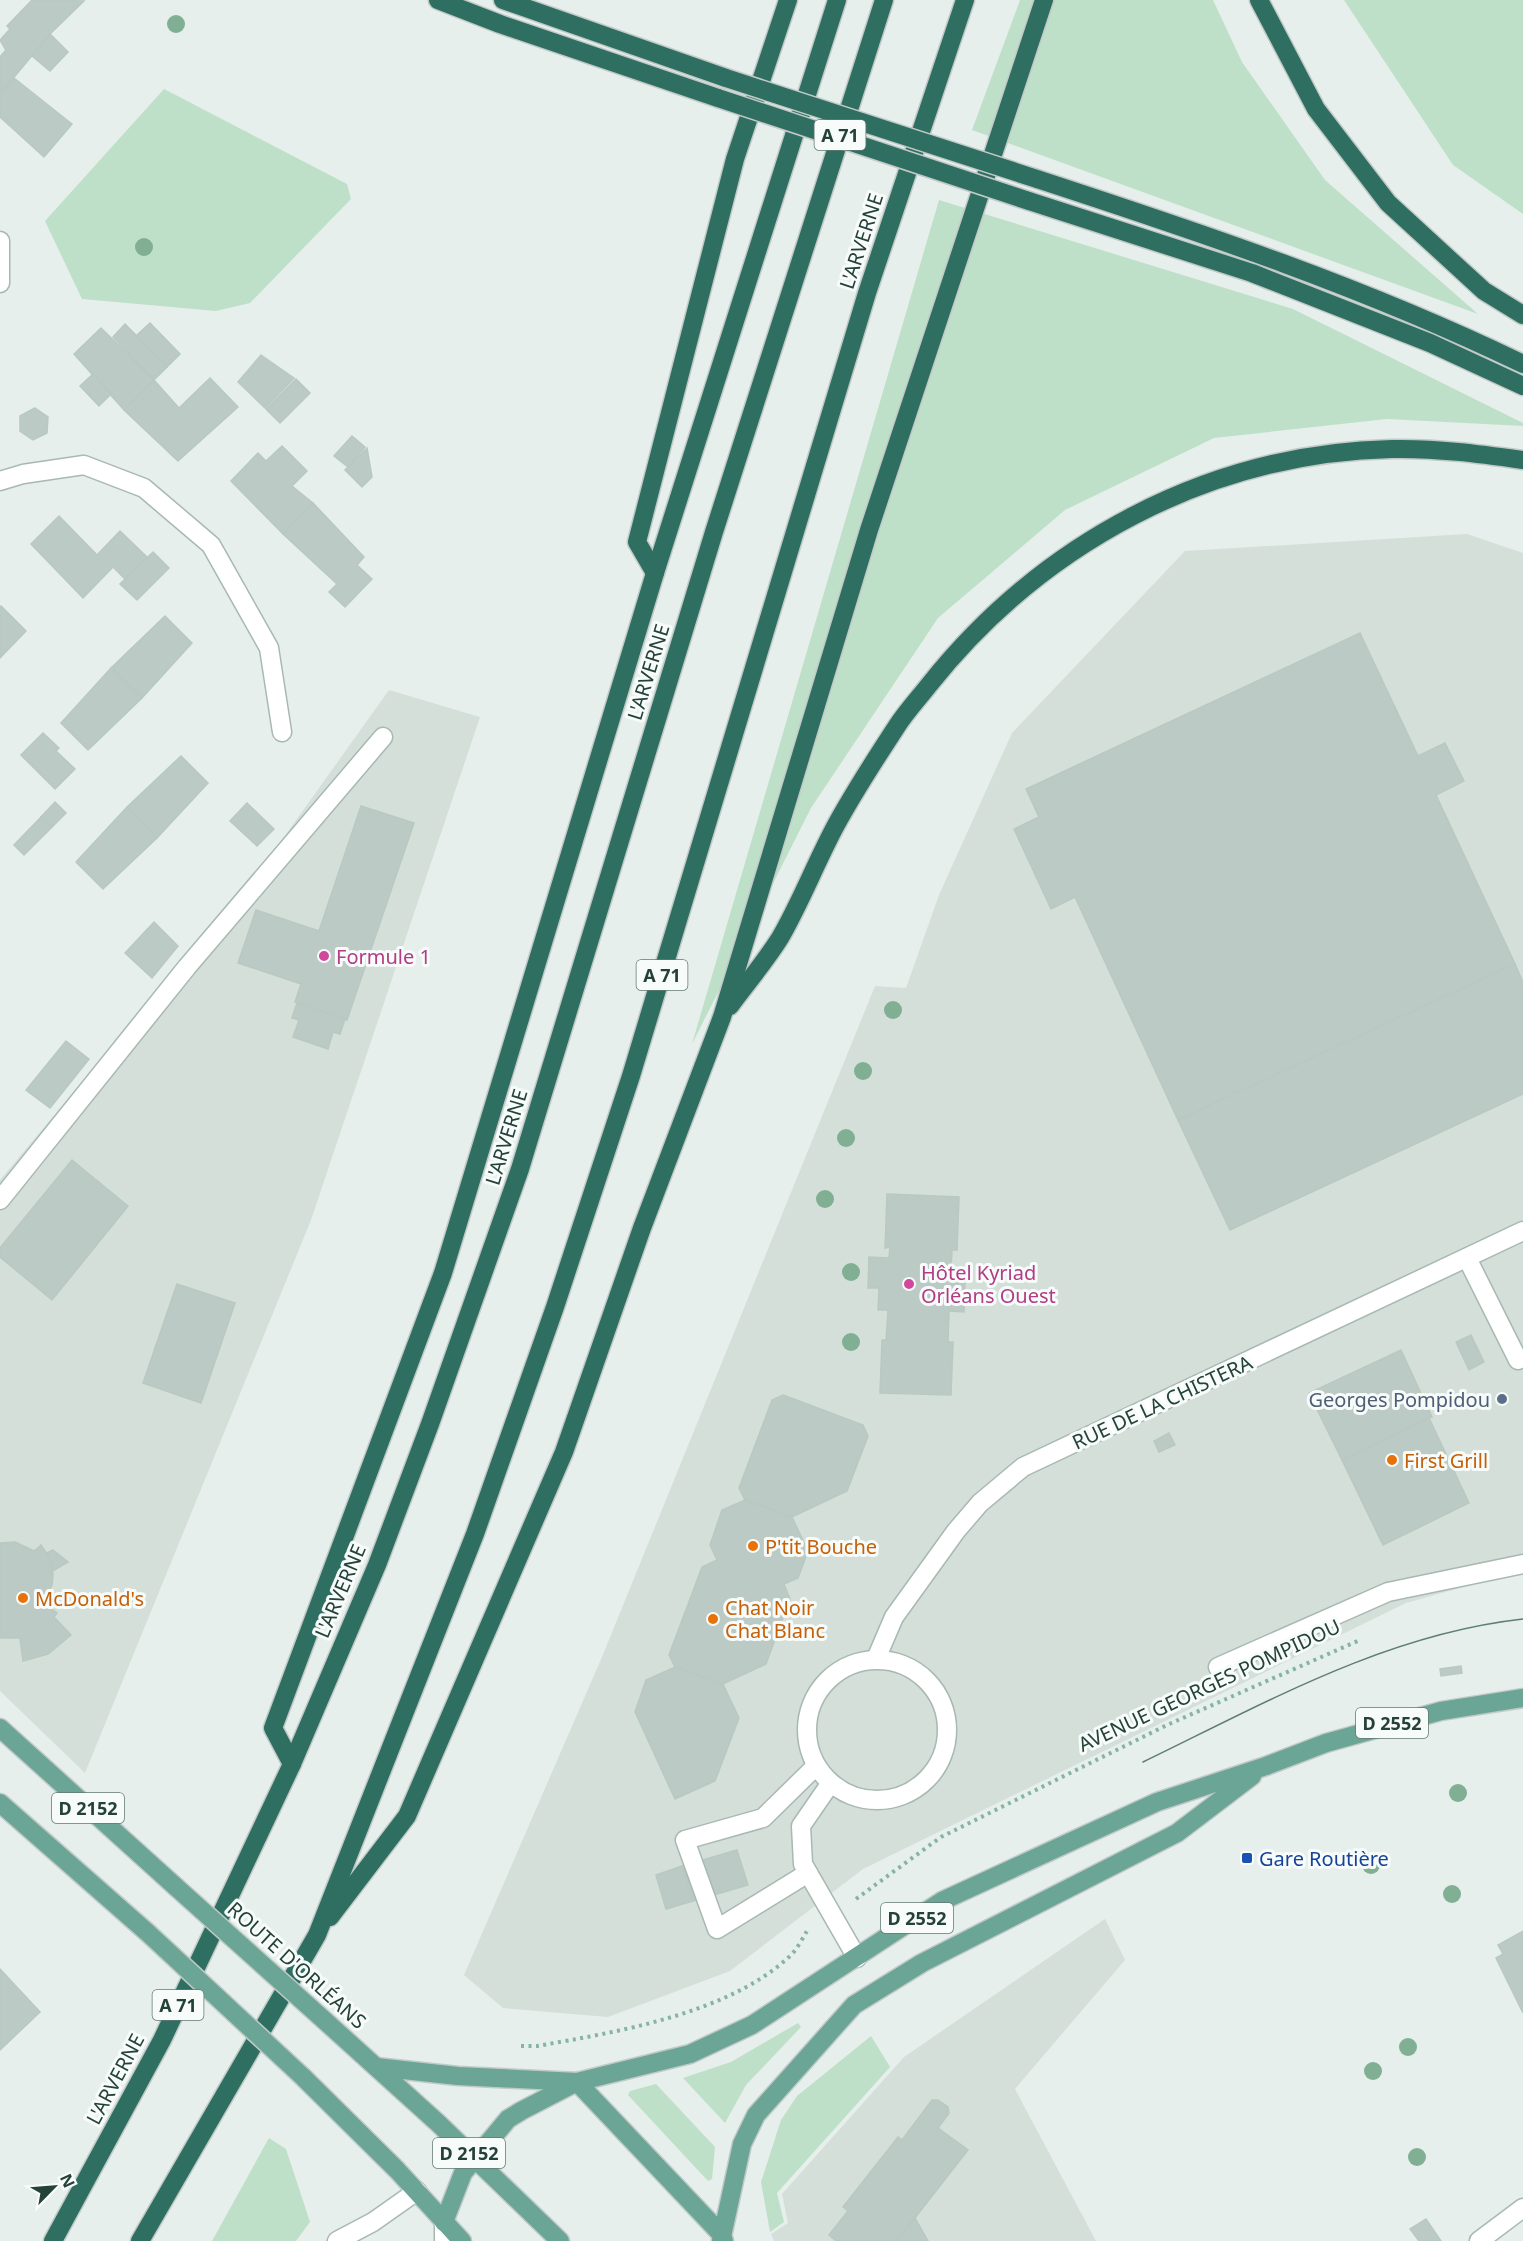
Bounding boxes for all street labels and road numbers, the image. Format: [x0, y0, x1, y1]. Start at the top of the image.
road number: A 71 [814, 120, 866, 150]
street label: L'ARVERNE [833, 190, 889, 292]
street label: L'ARVERNE [621, 621, 675, 723]
road number: A 71 [636, 960, 688, 990]
street label: L'ARVERNE [479, 1086, 533, 1188]
street label: RUE DE LA CHISTERA [1068, 1348, 1256, 1456]
street label: L'ARVERNE [308, 1540, 372, 1642]
street label: AVENUE GEORGES POMPIDOU [1074, 1612, 1344, 1758]
road number: D 2552 [1356, 1708, 1428, 1738]
road number: D 2152 [52, 1793, 124, 1823]
street label: ROUTE D'ORLÉANS [222, 1895, 372, 2035]
road number: D 2552 [881, 1903, 953, 1933]
road number: A 71 [152, 1990, 204, 2020]
street label: L'ARVERNE [80, 2029, 150, 2129]
road number: D 2152 [433, 2138, 505, 2168]

